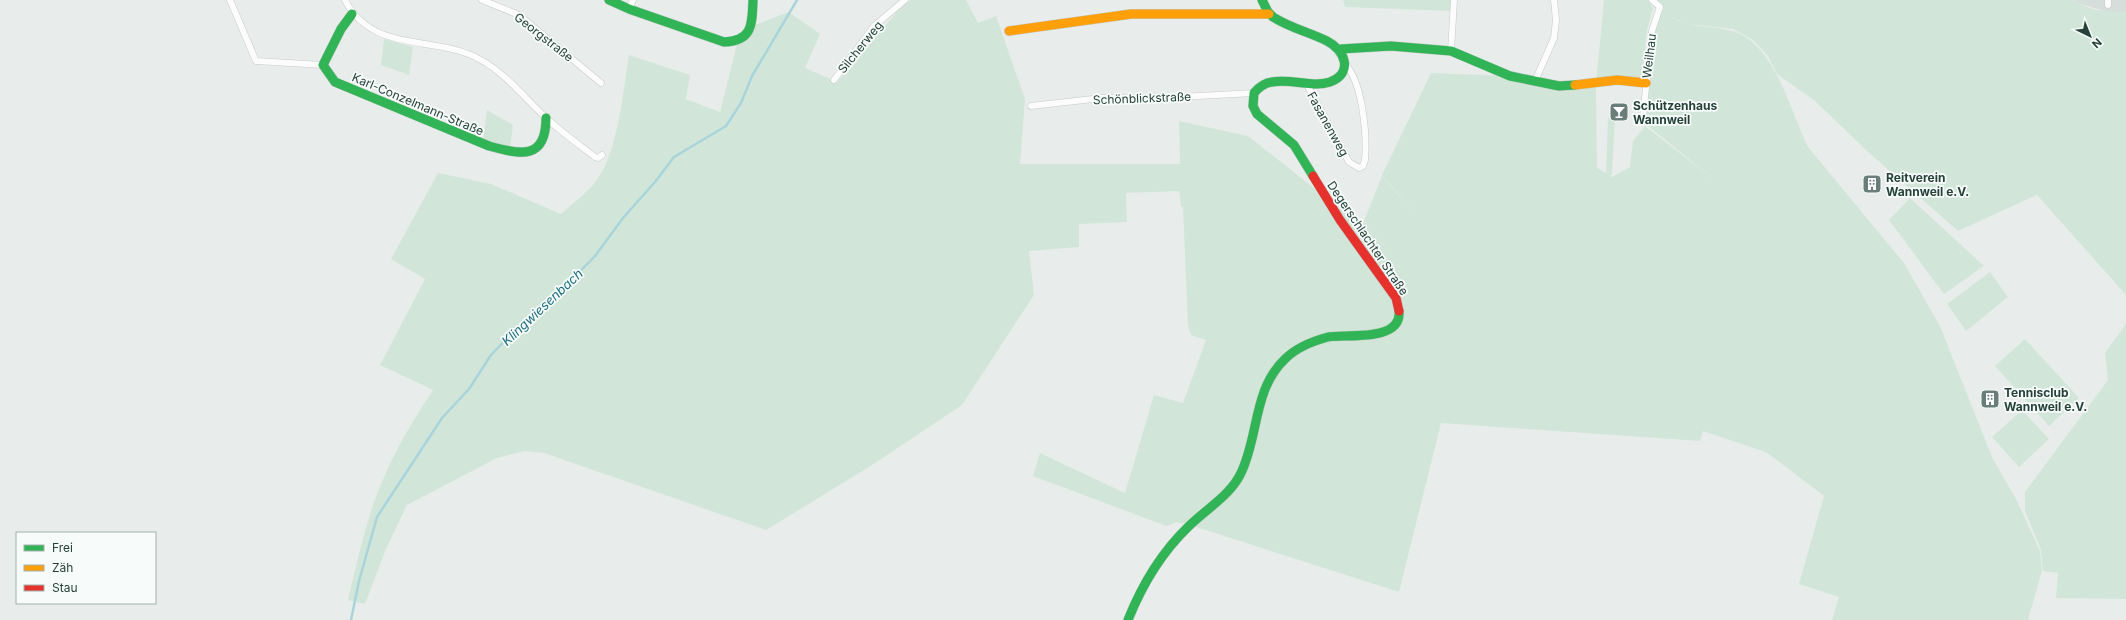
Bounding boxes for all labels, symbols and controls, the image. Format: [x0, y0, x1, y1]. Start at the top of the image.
street label: Georgstraße [512, 9, 576, 65]
north arrow [2070, 16, 2110, 56]
street label: Silcherweg [834, 18, 886, 76]
street label: Weilhau [1639, 33, 1659, 79]
text: N [2089, 35, 2105, 51]
street label: Karl-Conzelmann-Straße [350, 69, 486, 139]
street label: Schönblickstraße [1093, 89, 1191, 107]
street label: Fasanenweg [1304, 89, 1352, 159]
place label: Schützenhaus Wannweil [1633, 98, 1717, 127]
bar icon: Schützenhaus Wannweil [1608, 101, 1630, 123]
place label: Reitverein Wannweil e.V. [1886, 170, 1969, 199]
building icon: Reitverein Wannweil e.V. [1861, 173, 1883, 195]
street label: Degerschlachter Straße [1324, 178, 1412, 298]
water label: Klingwiesenbach [498, 265, 586, 349]
place label: Tennisclub Wannweil e.V. [2004, 385, 2087, 414]
building icon: Tennisclub Wannweil e.V. [1979, 388, 2001, 410]
legend [16, 532, 156, 604]
text: Frei [52, 540, 73, 555]
text: Zäh [52, 560, 73, 575]
text: Stau [52, 580, 78, 595]

